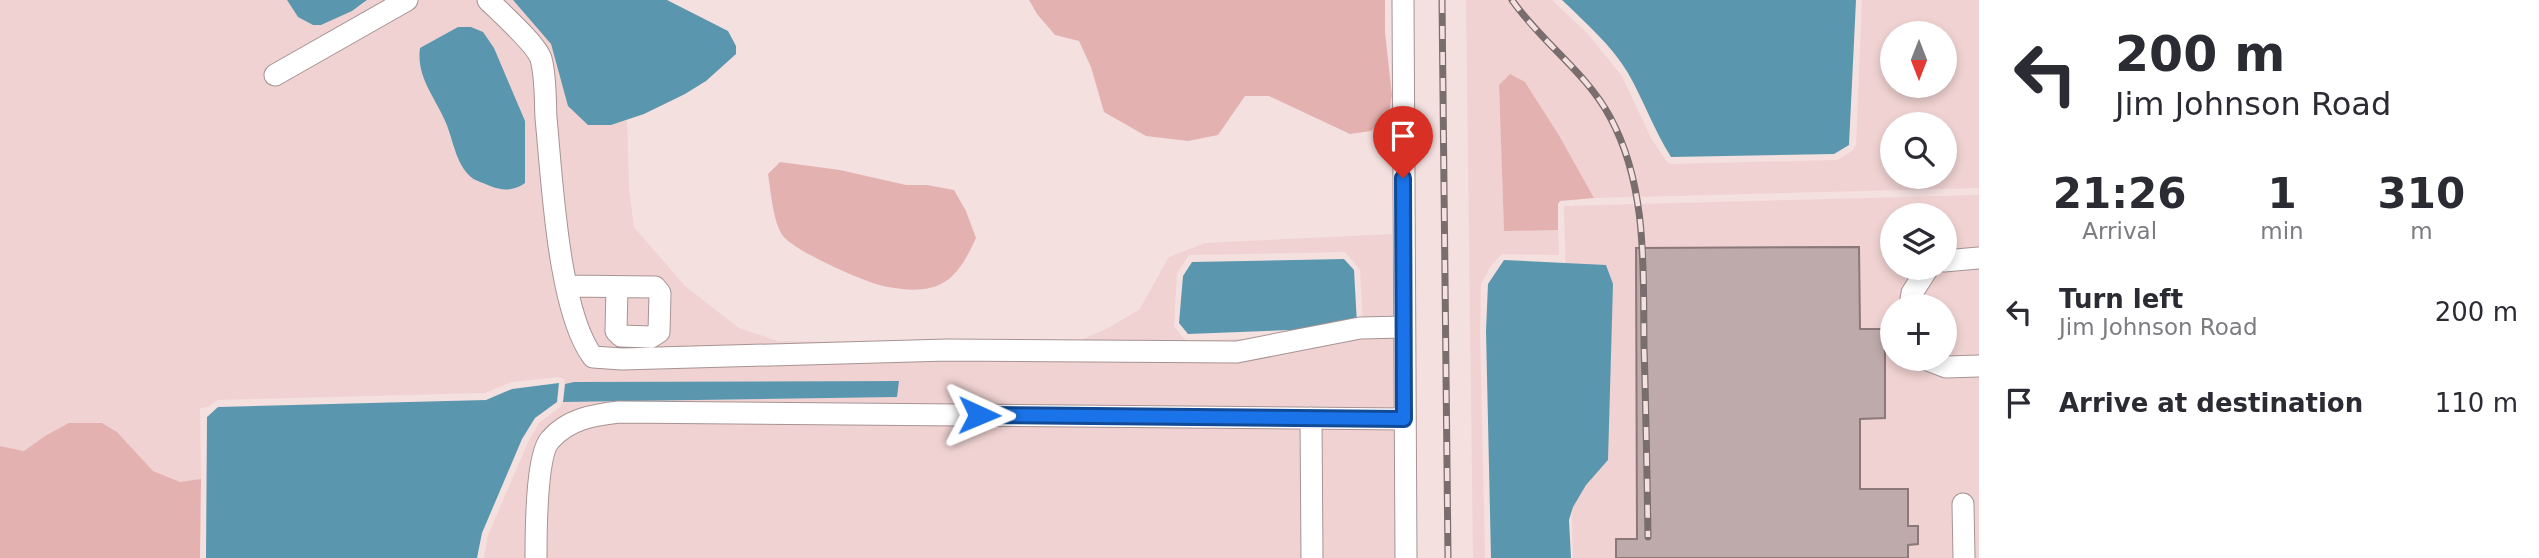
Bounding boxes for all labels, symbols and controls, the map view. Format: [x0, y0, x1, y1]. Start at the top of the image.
north arrow [1880, 21, 1956, 98]
map controls [1880, 21, 1957, 371]
text: 200 m [2115, 26, 2285, 83]
icon: left [2000, 28, 2091, 119]
text: Jim Johnson Road [2115, 85, 2391, 123]
pin [1373, 106, 1433, 178]
button: search [1880, 112, 1957, 189]
icon: arrive [1384, 117, 1422, 155]
text: 21:26 [2053, 169, 2187, 218]
text: 1 [2267, 169, 2297, 218]
text: 310 [2378, 169, 2465, 218]
button: layers [1880, 203, 1957, 280]
text: Arrival [2082, 218, 2157, 244]
text: min [2260, 218, 2304, 244]
text: m [2410, 218, 2433, 244]
text: Turn left [2059, 284, 2183, 314]
icon: left [2000, 293, 2038, 331]
button: + [1880, 294, 1957, 371]
text: 200 m [2435, 297, 2518, 327]
text: Jim Johnson Road [2059, 314, 2258, 340]
position arrow [942, 378, 1016, 452]
icon: arrive [2000, 384, 2038, 422]
text: Arrive at destination [2059, 388, 2363, 418]
text: 110 m [2435, 388, 2518, 418]

